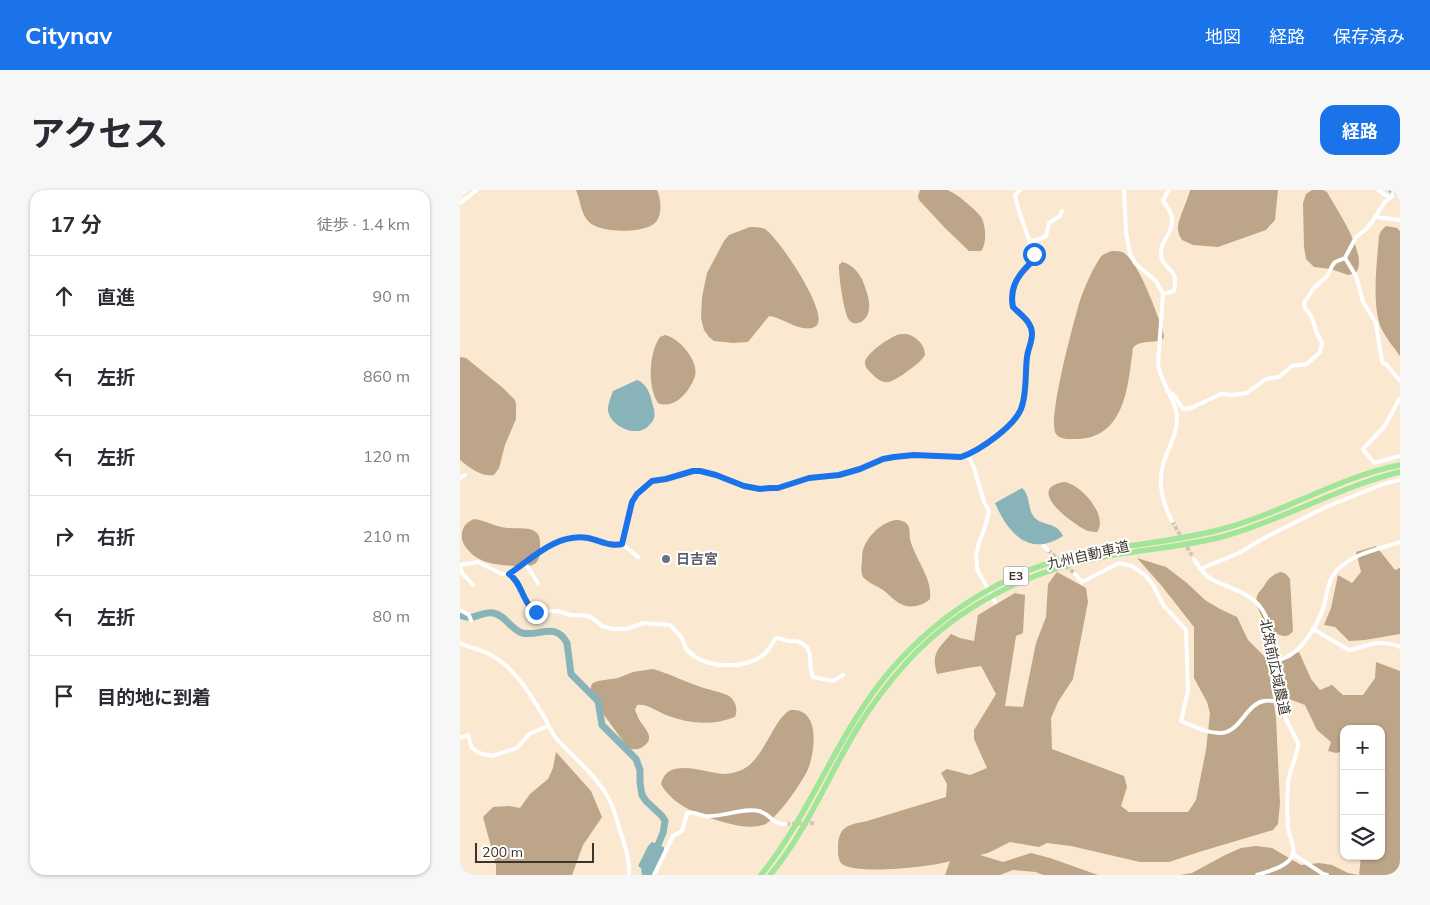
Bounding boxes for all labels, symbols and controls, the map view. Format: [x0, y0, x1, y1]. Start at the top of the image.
text: Citynav [25, 20, 112, 50]
text: 地図 [1205, 25, 1241, 48]
text: 経路 [1269, 25, 1305, 48]
text: 保存済み [1333, 25, 1405, 48]
button: 経路 [1320, 105, 1400, 155]
text: アクセス [30, 111, 168, 155]
text: 17 分 [50, 211, 102, 237]
text: 徒歩 · 1.4 km [317, 214, 410, 234]
route start [1023, 243, 1046, 266]
icon: ahead [50, 282, 78, 310]
text: 直進 [97, 285, 135, 309]
text: 90 m [373, 286, 410, 306]
icon: left [50, 362, 78, 390]
text: 左折 [97, 365, 135, 389]
text: 860 m [363, 366, 410, 386]
icon: left [50, 442, 78, 470]
text: 左折 [97, 445, 135, 469]
text: 120 m [363, 446, 410, 466]
icon: right [50, 522, 78, 550]
text: 右折 [97, 525, 135, 549]
text: 210 m [363, 526, 410, 546]
street label: 九州自動車道 [1045, 537, 1131, 573]
place label: 日吉宮 [676, 550, 718, 568]
marker: 日吉宮 [660, 553, 672, 565]
road number: E3 [1004, 566, 1028, 586]
route end [525, 601, 548, 624]
icon: left [50, 602, 78, 630]
text: 左折 [97, 605, 135, 629]
text: 80 m [373, 606, 410, 626]
street label: 北筑前広域農道 [1256, 617, 1294, 717]
icon: arrive [50, 682, 78, 710]
text: 目的地に到着 [97, 685, 211, 709]
map controls [1340, 725, 1385, 860]
button: + [1340, 725, 1385, 770]
button: − [1340, 770, 1385, 815]
button: layers [1340, 815, 1385, 860]
scale bar [475, 840, 594, 863]
text: 200 m [482, 843, 523, 861]

